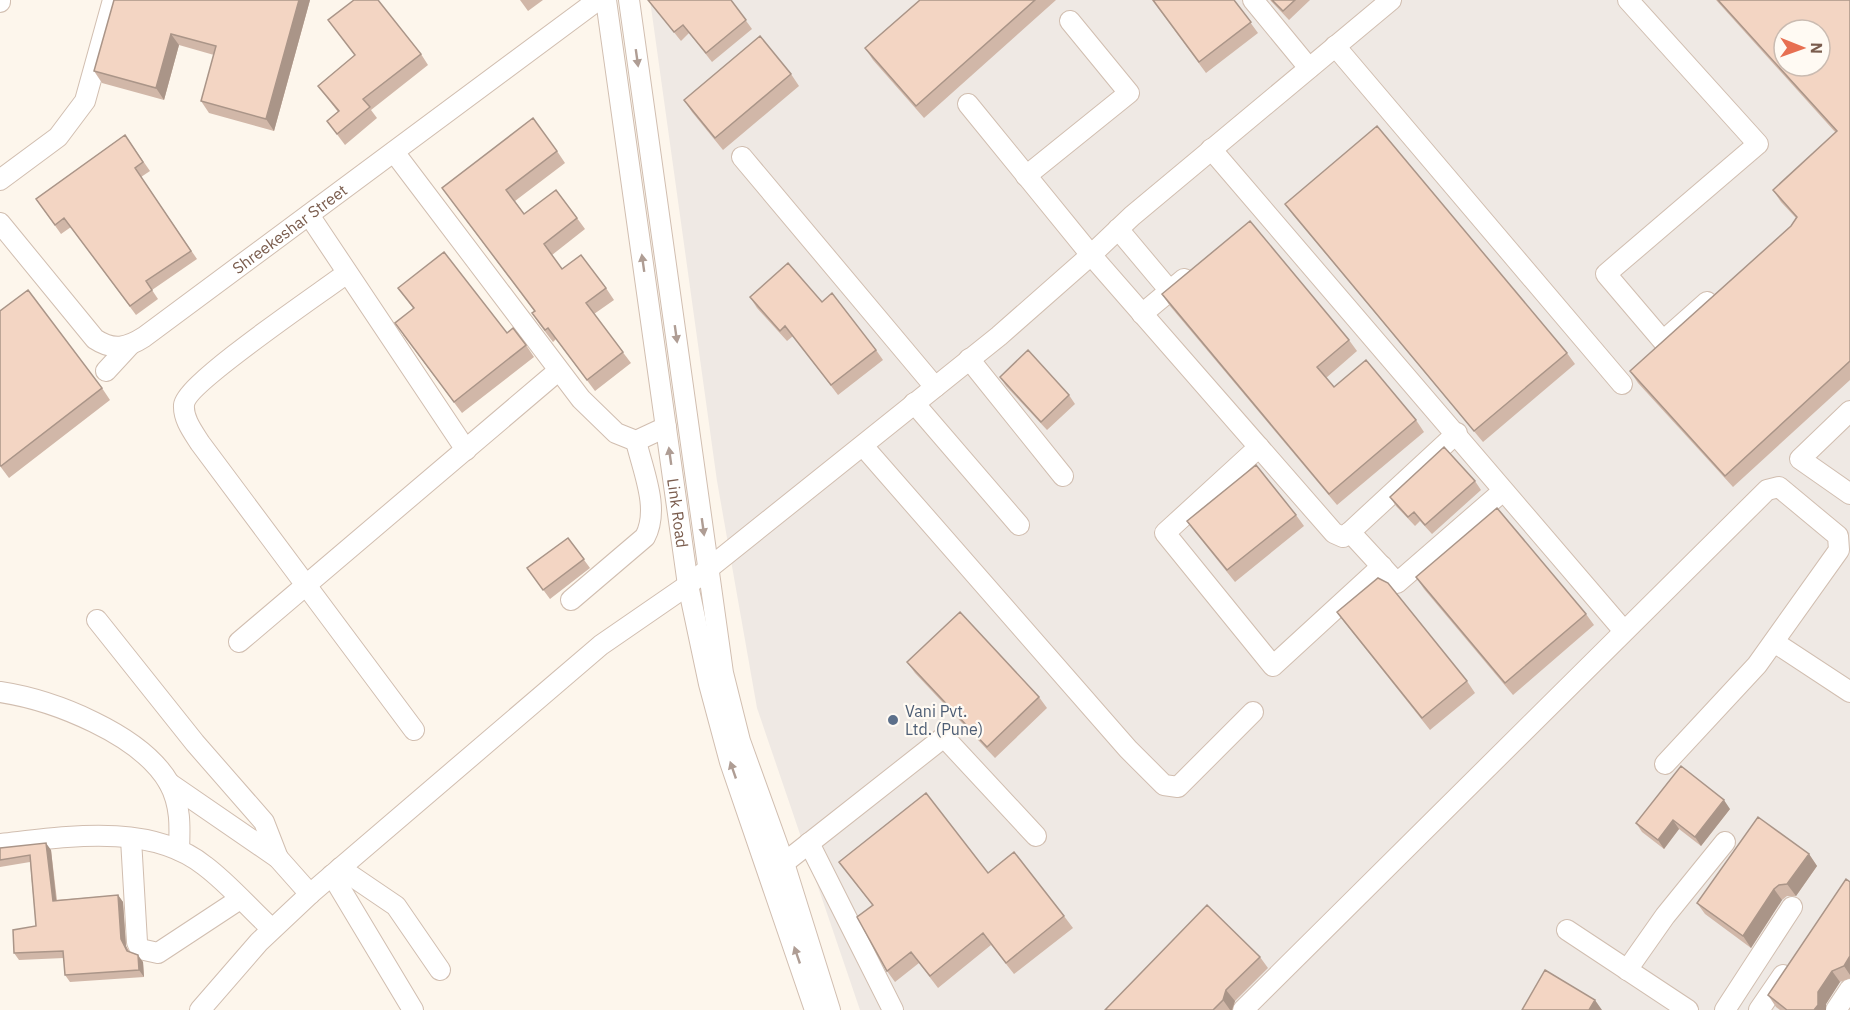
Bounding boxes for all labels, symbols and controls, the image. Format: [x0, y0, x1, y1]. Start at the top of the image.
north arrow [1772, 18, 1832, 78]
text: N [1807, 42, 1827, 54]
one-way arrow [632, 49, 642, 68]
street label: Shreekeshar Street [228, 180, 351, 278]
one-way arrow [638, 253, 647, 272]
one-way arrow [671, 325, 680, 344]
one-way arrow [665, 446, 674, 465]
street label: Link Road [663, 477, 693, 549]
one-way arrow [698, 518, 707, 537]
place label: Vani Pvt. Ltd. (Pune) [905, 701, 983, 739]
marker: Vani Pvt. Ltd. (Pune) [886, 713, 900, 727]
one-way arrow [728, 761, 737, 779]
one-way arrow [791, 945, 801, 963]

